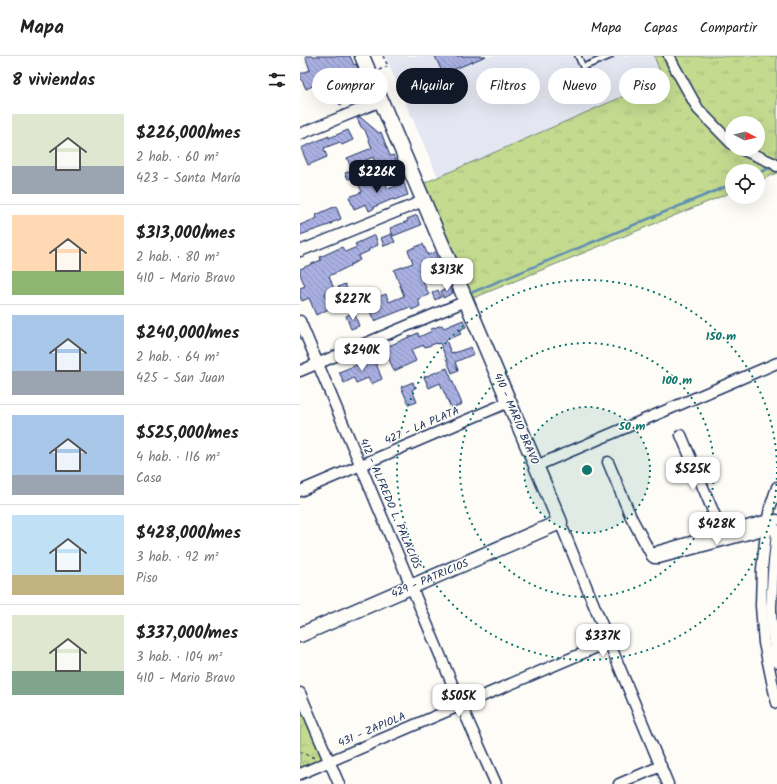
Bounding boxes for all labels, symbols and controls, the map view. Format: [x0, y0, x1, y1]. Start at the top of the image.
text: Mapa [20, 13, 64, 43]
text: Mapa [591, 17, 622, 39]
text: Capas [644, 17, 678, 39]
text: Compartir [700, 17, 757, 39]
text: 8 viviendas [12, 67, 95, 94]
chip: Comprar [312, 68, 388, 104]
chip: Alquilar [396, 68, 468, 104]
chip: Filtros [476, 68, 540, 104]
chip: Nuevo [548, 68, 611, 104]
chip: Piso [619, 68, 670, 104]
icon: filters [266, 69, 288, 91]
north arrow [725, 116, 765, 156]
map controls [725, 116, 765, 204]
text: $226,000/mes [136, 120, 241, 147]
icon: home [44, 130, 92, 178]
text: 2 hab. · 60 m² [136, 147, 219, 168]
pin: $226K [349, 160, 405, 194]
text: $226K [358, 162, 396, 183]
button: locate [725, 164, 765, 204]
text: 423 - Santa María [136, 168, 241, 189]
text: $313,000/mes [136, 220, 235, 247]
icon: home [44, 231, 92, 279]
text: 2 hab. · 80 m² [136, 247, 219, 268]
pin: $313K [419, 258, 475, 292]
text: $313K [430, 260, 464, 281]
text: 410 - Mario Bravo [136, 268, 235, 289]
pin: $227K [325, 287, 381, 321]
text: $227K [335, 289, 371, 310]
text: $240,000/mes [136, 320, 240, 347]
text: 150 m [706, 327, 736, 346]
icon: home [44, 331, 92, 379]
pin: $240K [334, 338, 390, 372]
text: $240K [344, 340, 380, 361]
text: 2 hab. · 64 m² [136, 347, 219, 368]
text: 425 - San Juan [136, 368, 225, 389]
street label: 410 - MARIO BRAVO [489, 370, 544, 468]
text: 100 m [662, 371, 692, 390]
street label: 427 - LA PLATA [382, 402, 462, 450]
text: 50 m [618, 417, 646, 436]
text: $525,000/mes [136, 420, 239, 447]
icon: home [44, 431, 92, 479]
street label: 412 - ALFREDO L. PALACIOS [354, 436, 426, 572]
text: 4 hab. · 116 m² [136, 447, 220, 468]
pin: $525K [665, 457, 721, 491]
text: $525K [675, 459, 711, 480]
centre of rings [580, 463, 594, 477]
text: Casa [136, 468, 162, 489]
pin: $428K [689, 512, 745, 546]
text: $428K [698, 514, 736, 535]
text: $428,000/mes [136, 520, 241, 547]
icon: home [44, 531, 92, 579]
text: 3 hab. · 92 m² [136, 547, 219, 568]
street label: 429 - PATRICIOS [388, 555, 472, 603]
text: Piso [136, 568, 158, 589]
text: $337,000/mes [136, 620, 238, 647]
pin: $337K [575, 624, 631, 658]
text: $337K [585, 626, 621, 647]
icon: home [44, 631, 92, 679]
text: 3 hab. · 104 m² [136, 647, 222, 668]
text: 410 - Mario Bravo [136, 668, 235, 689]
pin: $505K [431, 684, 487, 718]
text: $505K [441, 686, 477, 707]
street label: 431 - ZAPIOLA [335, 708, 409, 752]

